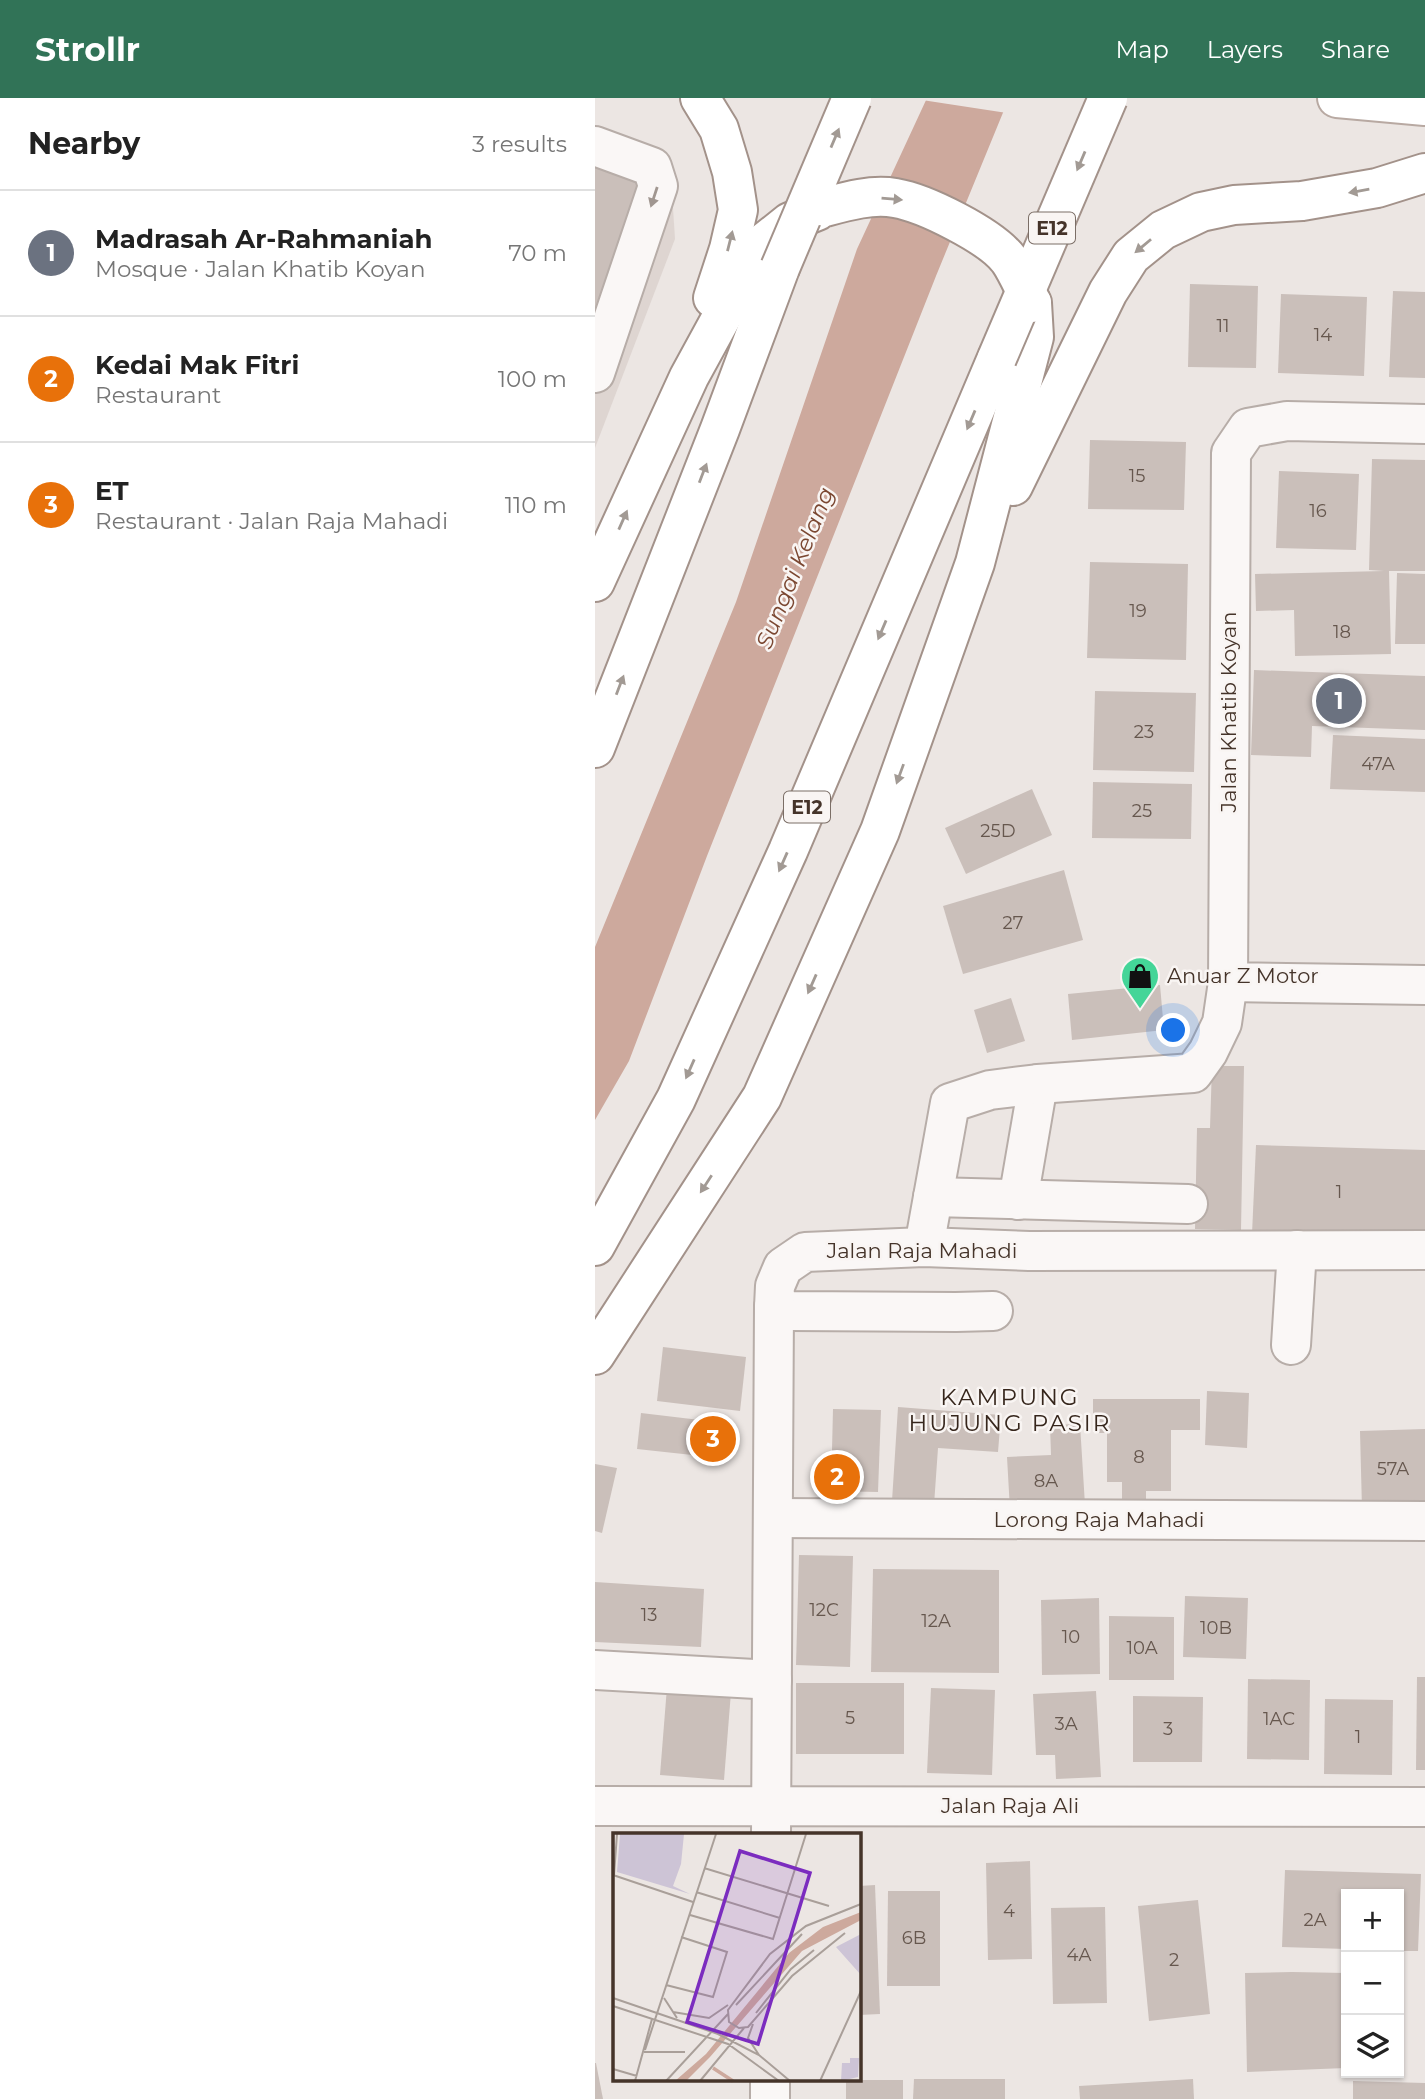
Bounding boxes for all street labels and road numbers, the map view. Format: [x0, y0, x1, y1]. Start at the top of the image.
road number: E12 [1029, 212, 1075, 244]
street label: Jalan Khatib Koyan [1216, 612, 1241, 813]
road number: E12 [784, 792, 830, 822]
street label: Jalan Raja Mahadi [826, 1238, 1017, 1263]
street label: Lorong Raja Mahadi [994, 1507, 1204, 1532]
street label: Jalan Raja Ali [940, 1793, 1079, 1818]

